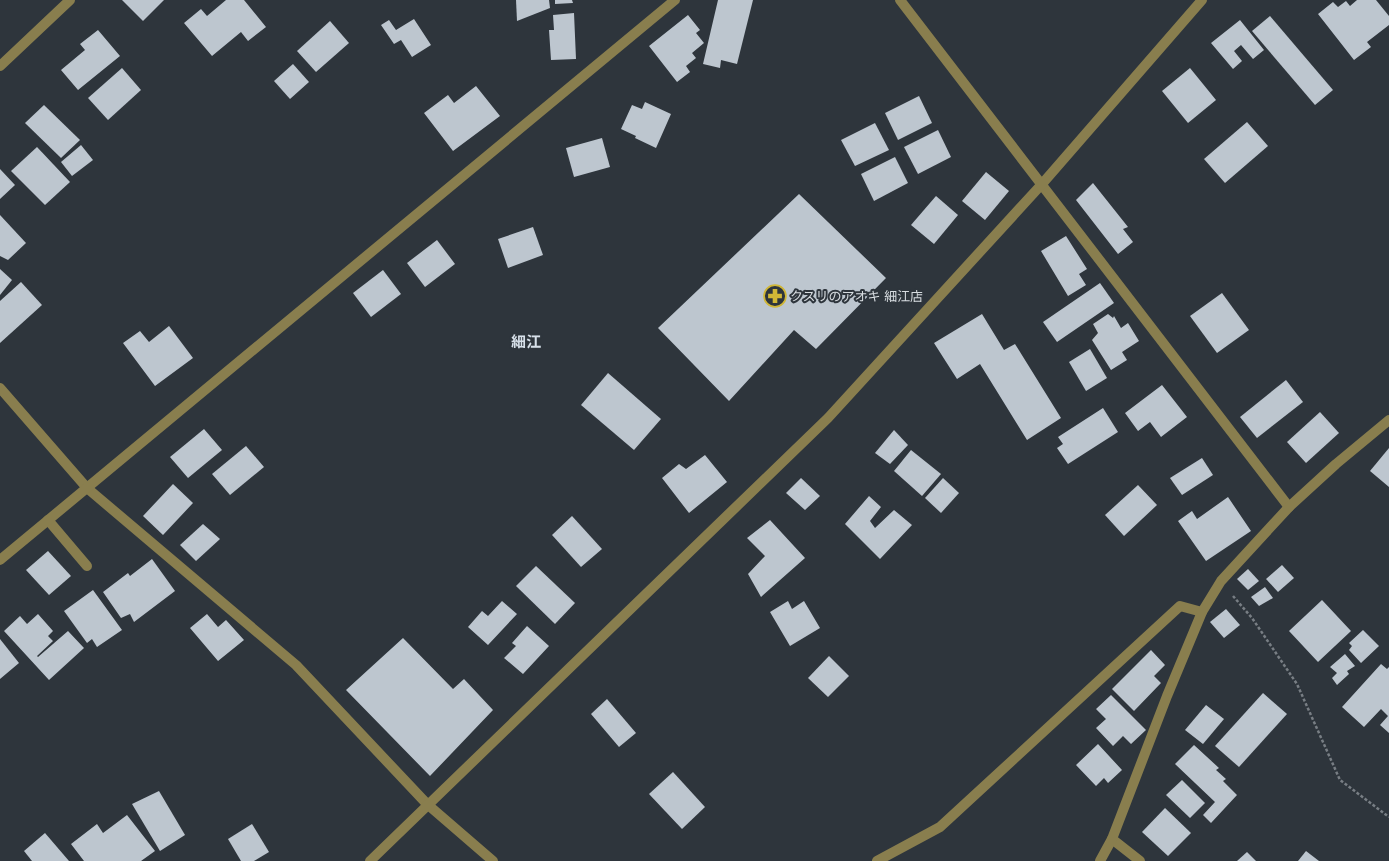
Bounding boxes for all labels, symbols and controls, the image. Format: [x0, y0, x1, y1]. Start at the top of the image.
pharmacy icon: クスリのアオキ 細江店 [762, 283, 788, 309]
place label: クスリのアオキ 細江店 [790, 288, 923, 305]
district label: 細江 [511, 332, 541, 351]

